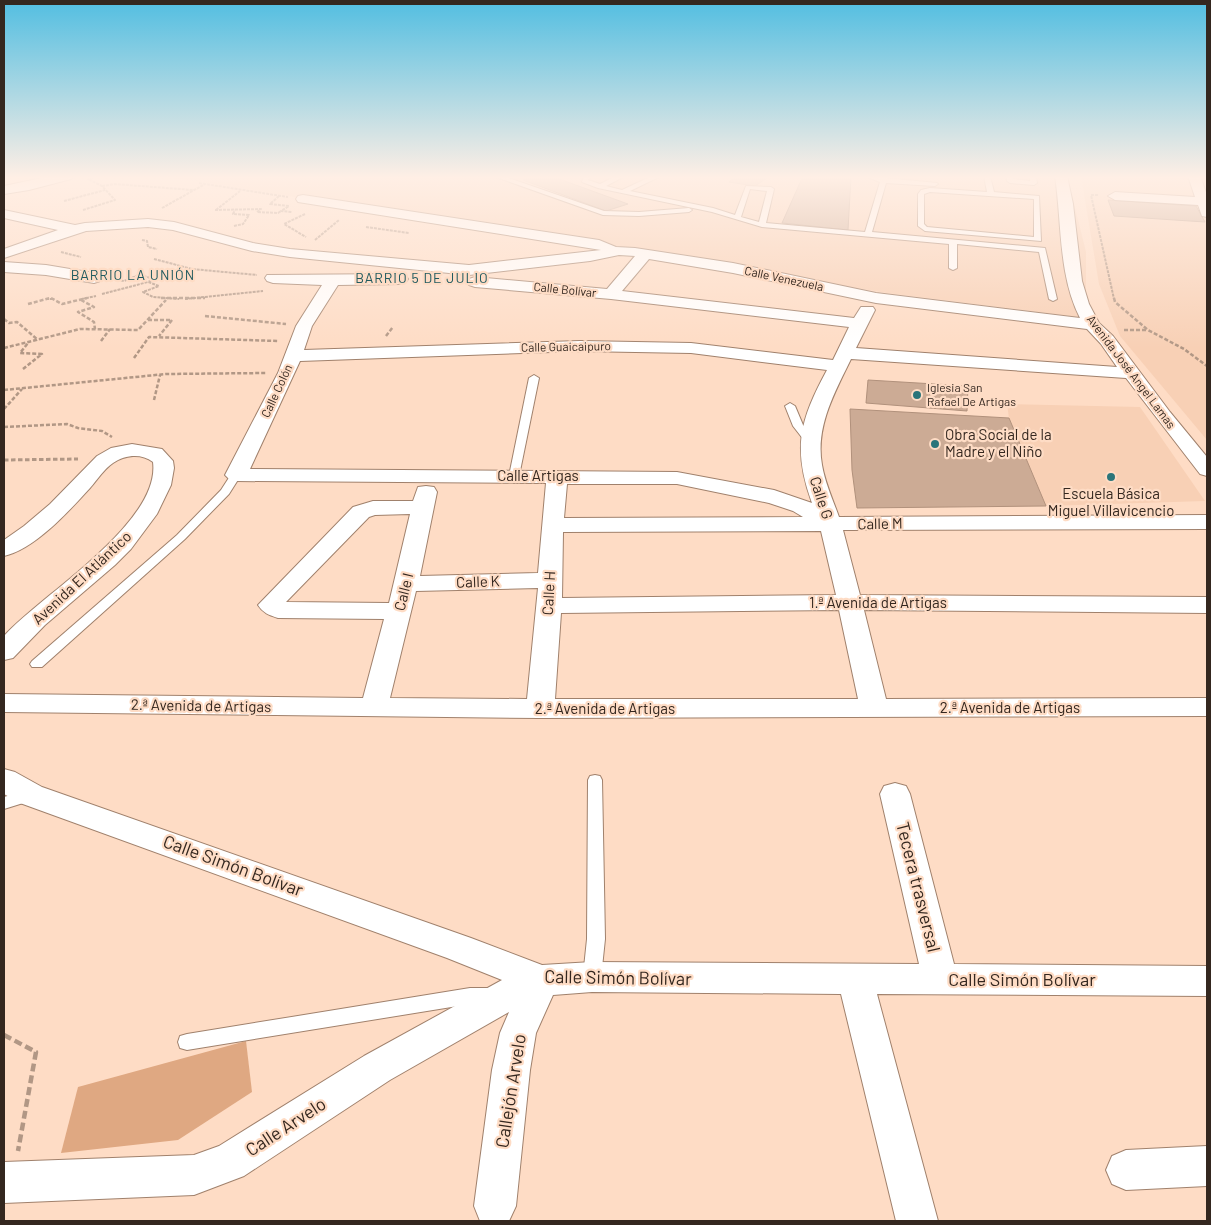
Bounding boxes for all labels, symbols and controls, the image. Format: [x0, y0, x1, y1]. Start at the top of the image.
street label: Calle Venezuela [743, 263, 825, 293]
district label: BARRIO LA UNIÓN [71, 266, 195, 283]
district label: BARRIO 5 DE JULIO [355, 269, 489, 286]
street label: Calle Bolívar [533, 279, 598, 299]
street label: Avenida José Angel Lamas [1085, 312, 1179, 431]
street label: Calle Guaicaipuro [521, 338, 611, 354]
street label: Calle Colón [258, 362, 295, 419]
place label: Iglesia San Rafael De Artigas [927, 380, 1016, 408]
marker: Iglesia San Rafael De Artigas [911, 389, 923, 401]
place label: Obra Social de la Madre y el Niño [945, 425, 1052, 460]
marker: Obra Social de la Madre y el Niño [929, 438, 941, 450]
street label: Calle Artigas [497, 466, 579, 484]
marker: Escuela Básica Miguel Villavicencio [1105, 471, 1117, 483]
street label: Calle G [807, 474, 837, 521]
place label: Escuela Básica Miguel Villavicencio [1048, 484, 1174, 519]
street label: Calle M [857, 514, 903, 532]
street label: Avenida El Atlántico [28, 527, 134, 628]
street label: Calle H [538, 570, 558, 616]
street label: Calle I [390, 571, 416, 613]
street label: Calle K [456, 571, 500, 591]
street label: 1.ª Avenida de Artigas [809, 593, 947, 611]
street label: 2.ª Avenida de Artigas [131, 695, 271, 715]
street label: 2.ª Avenida de Artigas [940, 698, 1080, 716]
street label: 2.ª Avenida de Artigas [535, 699, 675, 717]
street label: Tecera trasversal [892, 819, 946, 954]
street label: Calle Simón Bolívar [160, 830, 307, 901]
street label: Calle Simón Bolívar [544, 965, 692, 989]
street label: Calle Simón Bolívar [948, 968, 1096, 990]
street label: Callejón Arvelo [490, 1032, 530, 1149]
street label: Calle Arvelo [241, 1092, 330, 1160]

